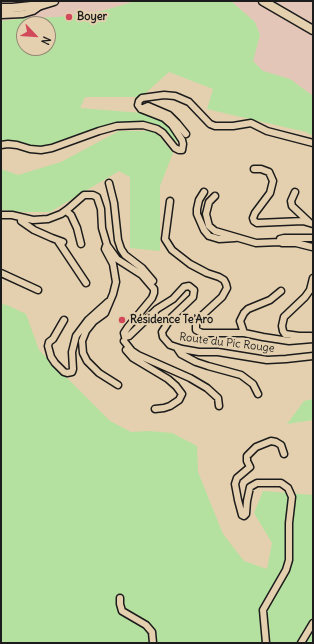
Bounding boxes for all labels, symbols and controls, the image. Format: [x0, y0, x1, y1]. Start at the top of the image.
place label: Boyer [77, 10, 107, 24]
marker: Boyer [64, 12, 74, 22]
north arrow [16, 16, 56, 56]
text: N [38, 34, 54, 47]
place label: Résidence Te'Aro [130, 313, 213, 327]
marker: Résidence Te'Aro [117, 315, 127, 325]
street label: Route du Pic Rouge [179, 331, 275, 355]

